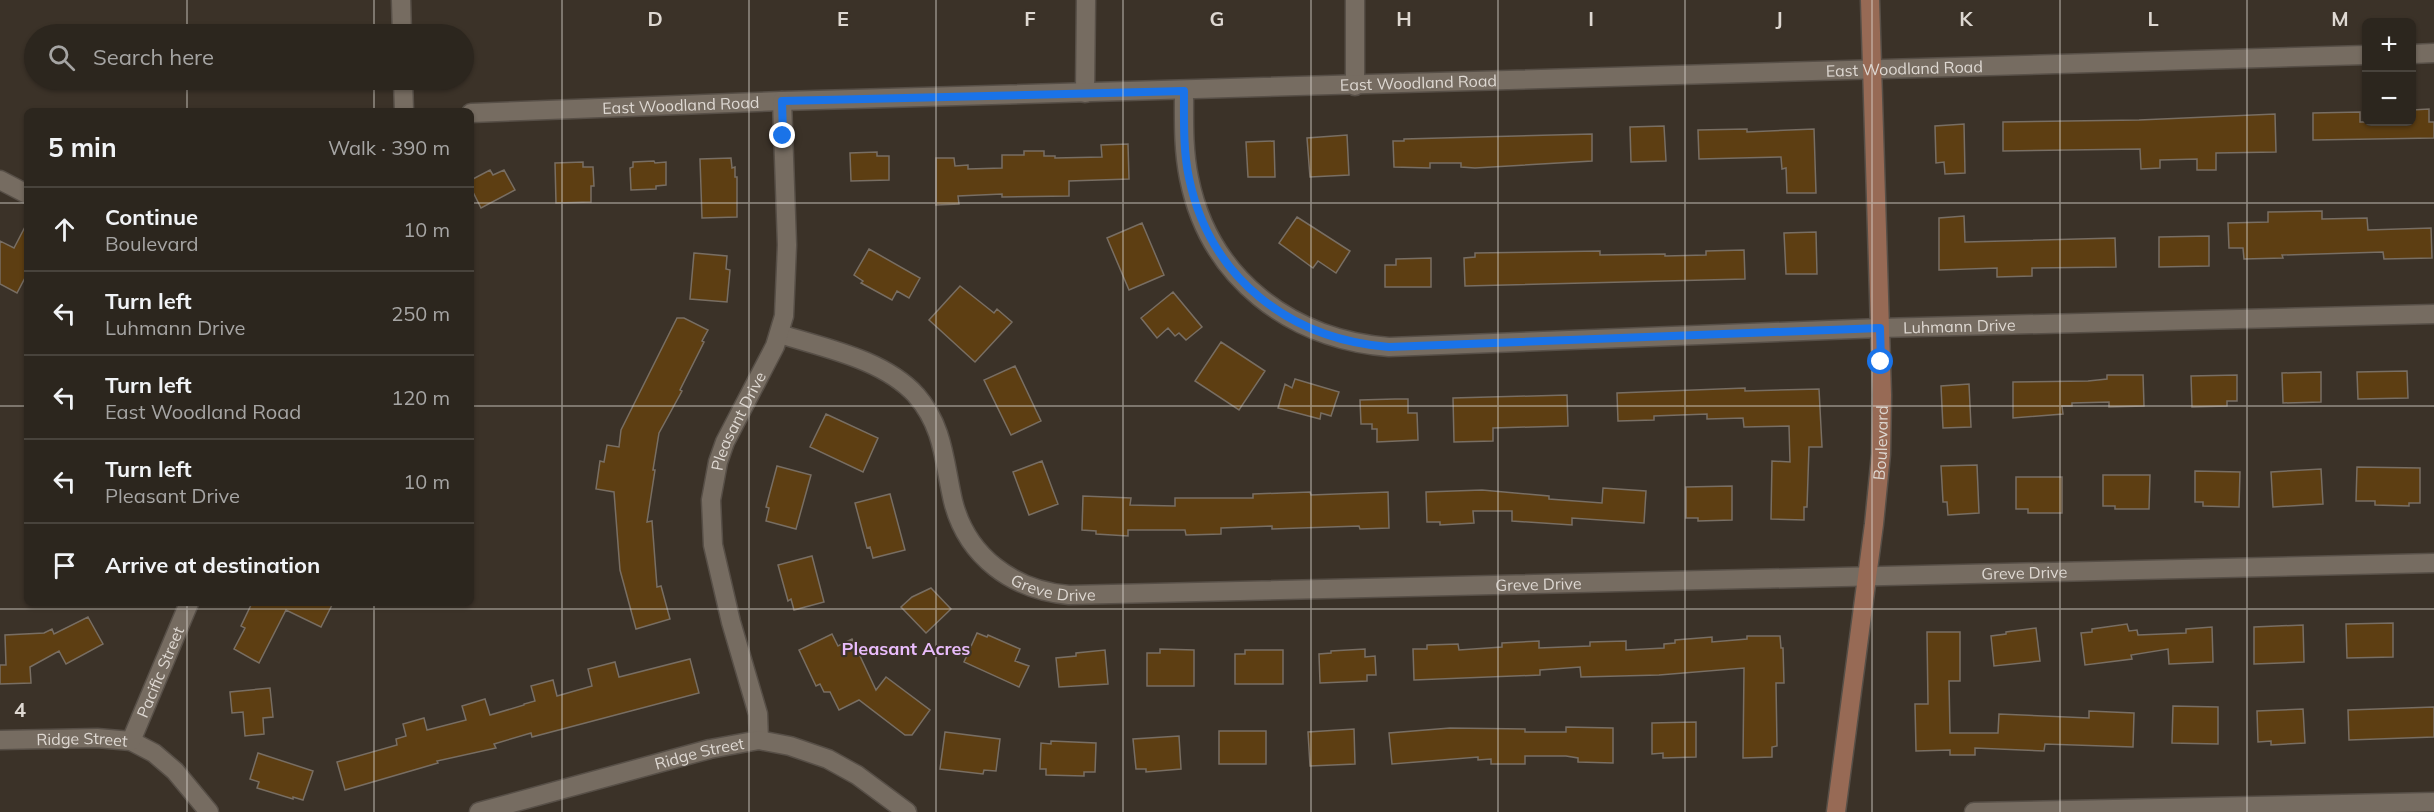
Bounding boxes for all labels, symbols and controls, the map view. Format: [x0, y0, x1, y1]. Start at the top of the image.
text: D [647, 6, 663, 31]
text: E [837, 6, 849, 31]
text: F [1024, 6, 1036, 31]
text: G [1210, 6, 1224, 31]
text: H [1396, 6, 1412, 31]
text: I [1588, 6, 1594, 31]
text: J [1775, 6, 1783, 31]
text: K [1959, 6, 1973, 31]
text: L [2147, 6, 2159, 31]
text: M [2331, 6, 2349, 31]
map controls [2362, 18, 2416, 126]
button: + [2362, 18, 2416, 72]
search box [24, 24, 474, 90]
icon: search [45, 41, 78, 74]
text: Search here [93, 43, 214, 71]
street label: East Woodland Road [1825, 56, 1983, 81]
street label: East Woodland Road [1340, 70, 1497, 95]
button: − [2362, 72, 2416, 126]
street label: East Woodland Road [602, 92, 760, 118]
route end [769, 122, 795, 148]
text: 5 min [48, 131, 117, 164]
text: Walk · 390 m [328, 135, 450, 160]
text: Continue [105, 203, 198, 231]
icon: ahead [48, 213, 81, 246]
text: 10 m [403, 217, 450, 242]
text: Boulevard [105, 231, 199, 256]
text: Turn left [105, 287, 192, 315]
icon: left [48, 297, 81, 330]
text: 250 m [391, 301, 450, 326]
text: Luhmann Drive [105, 315, 246, 340]
street label: Luhmann Drive [1903, 315, 2016, 337]
route start [1867, 348, 1893, 374]
street label: Pleasant Drive [707, 368, 770, 472]
text: Turn left [105, 371, 192, 399]
icon: left [48, 381, 81, 414]
text: 120 m [391, 385, 450, 410]
text: East Woodland Road [105, 399, 301, 424]
street label: Boulevard [1868, 405, 1892, 481]
text: Turn left [105, 455, 192, 483]
icon: left [48, 465, 81, 498]
text: 10 m [403, 469, 450, 494]
text: Pleasant Drive [105, 483, 240, 508]
icon: arrive [48, 549, 81, 582]
text: Arrive at destination [105, 551, 320, 579]
street label: Greve Drive [1981, 562, 2068, 584]
street label: Greve Drive [1008, 569, 1096, 605]
street label: Greve Drive [1495, 573, 1582, 595]
street label: Pacific Street [132, 623, 188, 720]
district label: Pleasant Acres [842, 637, 970, 660]
text: 4 [14, 697, 26, 722]
street label: Ridge Street [36, 728, 129, 751]
street label: Ridge Street [652, 733, 746, 774]

